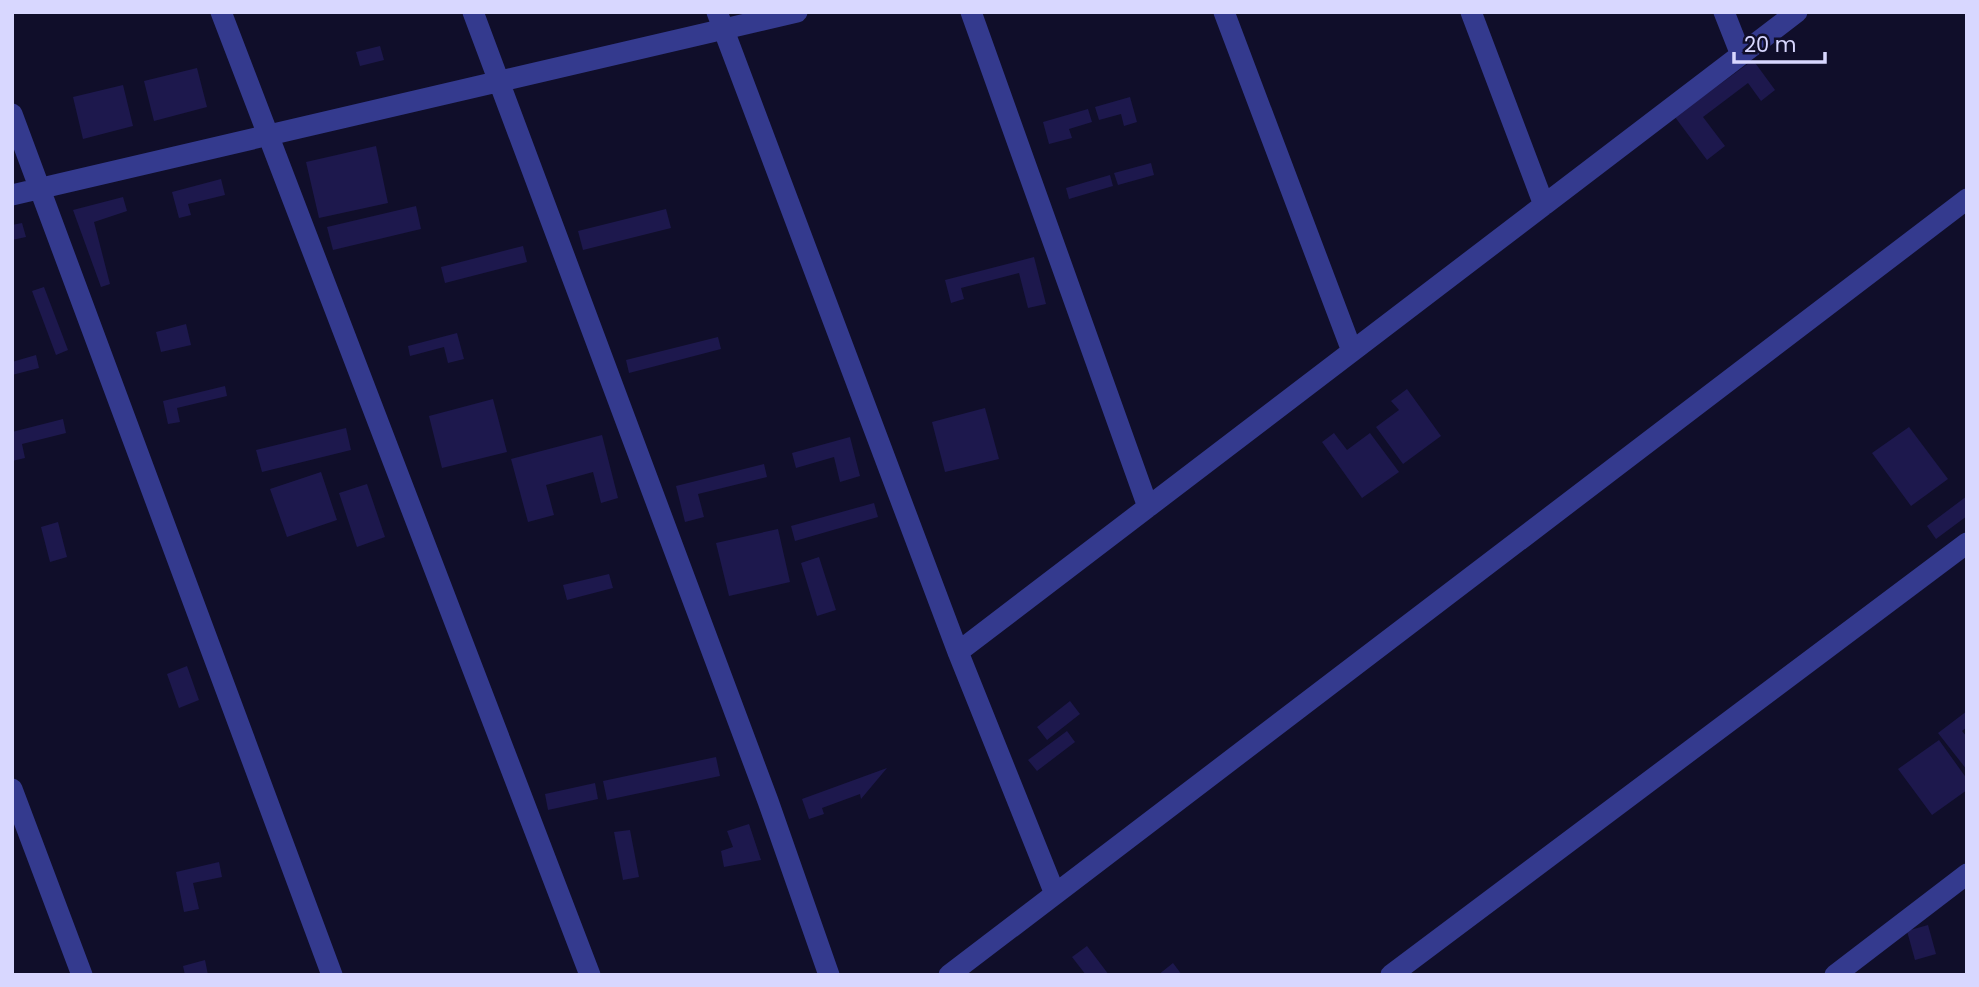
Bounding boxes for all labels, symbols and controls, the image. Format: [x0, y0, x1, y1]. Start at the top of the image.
scale bar [1734, 21, 1825, 65]
text: 20 m [1744, 30, 1797, 59]

